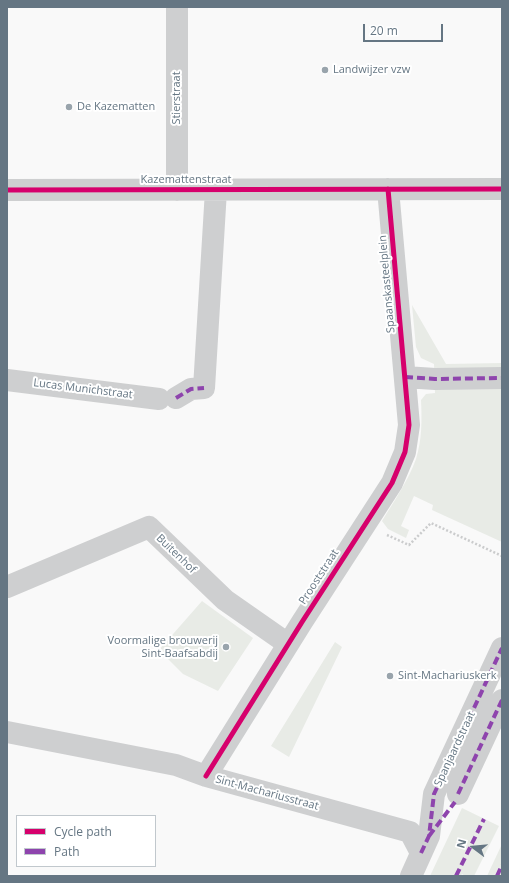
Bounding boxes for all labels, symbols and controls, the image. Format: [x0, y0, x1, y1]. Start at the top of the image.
scale bar [365, 16, 445, 42]
text: 20 m [370, 22, 398, 39]
place label: Landwijzer vzw [333, 63, 410, 77]
marker: Landwijzer vzw [320, 65, 330, 75]
street label: Stierstraat [170, 71, 184, 125]
place label: De Kazematten [77, 100, 155, 114]
marker: De Kazematten [64, 102, 74, 112]
street label: Kazemattenstraat [140, 173, 232, 187]
street label: Spaanskasteelplein [376, 234, 398, 334]
street label: Lucas Munichstraat [33, 376, 133, 402]
street label: Buitenhof [153, 532, 199, 576]
street label: Prooststraat [296, 547, 342, 607]
place label: Voormalige brouwerij Sint-Baafsabdij [108, 634, 218, 660]
marker: Voormalige brouwerij Sint-Baafsabdij [221, 642, 231, 652]
place label: Sint-Machariuskerk [398, 669, 497, 683]
marker: Sint-Machariuskerk [385, 671, 395, 681]
street label: Spanjaardstraat [432, 709, 478, 789]
street label: Sint-Machariusstraat [214, 773, 320, 813]
legend [16, 815, 156, 867]
text: Cycle path [54, 823, 112, 840]
north arrow [453, 827, 493, 867]
text: N [453, 837, 469, 850]
text: Path [54, 843, 80, 860]

